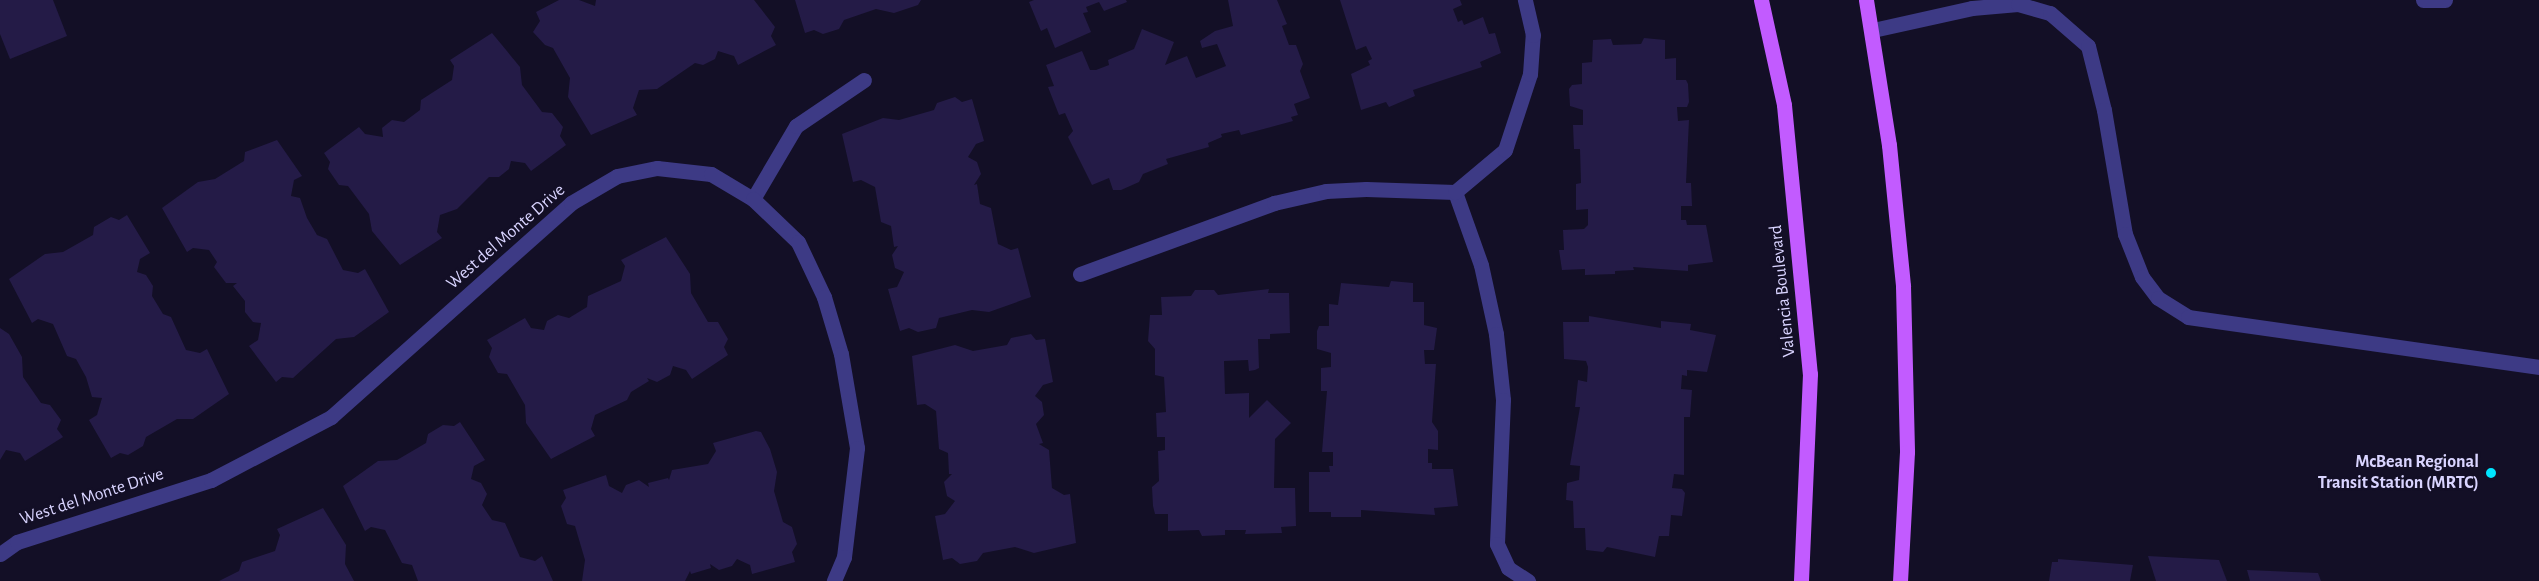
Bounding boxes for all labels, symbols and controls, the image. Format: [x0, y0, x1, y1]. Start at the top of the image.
street label: West del Monte Drive [442, 180, 570, 294]
street label: Valencia Boulevard [1765, 224, 1801, 358]
place label: McBean Regional Transit Station (MRTC) [2318, 452, 2479, 494]
street label: West del Monte Drive [17, 464, 167, 530]
marker: McBean Regional Transit Station (MRTC) [2484, 466, 2498, 480]

